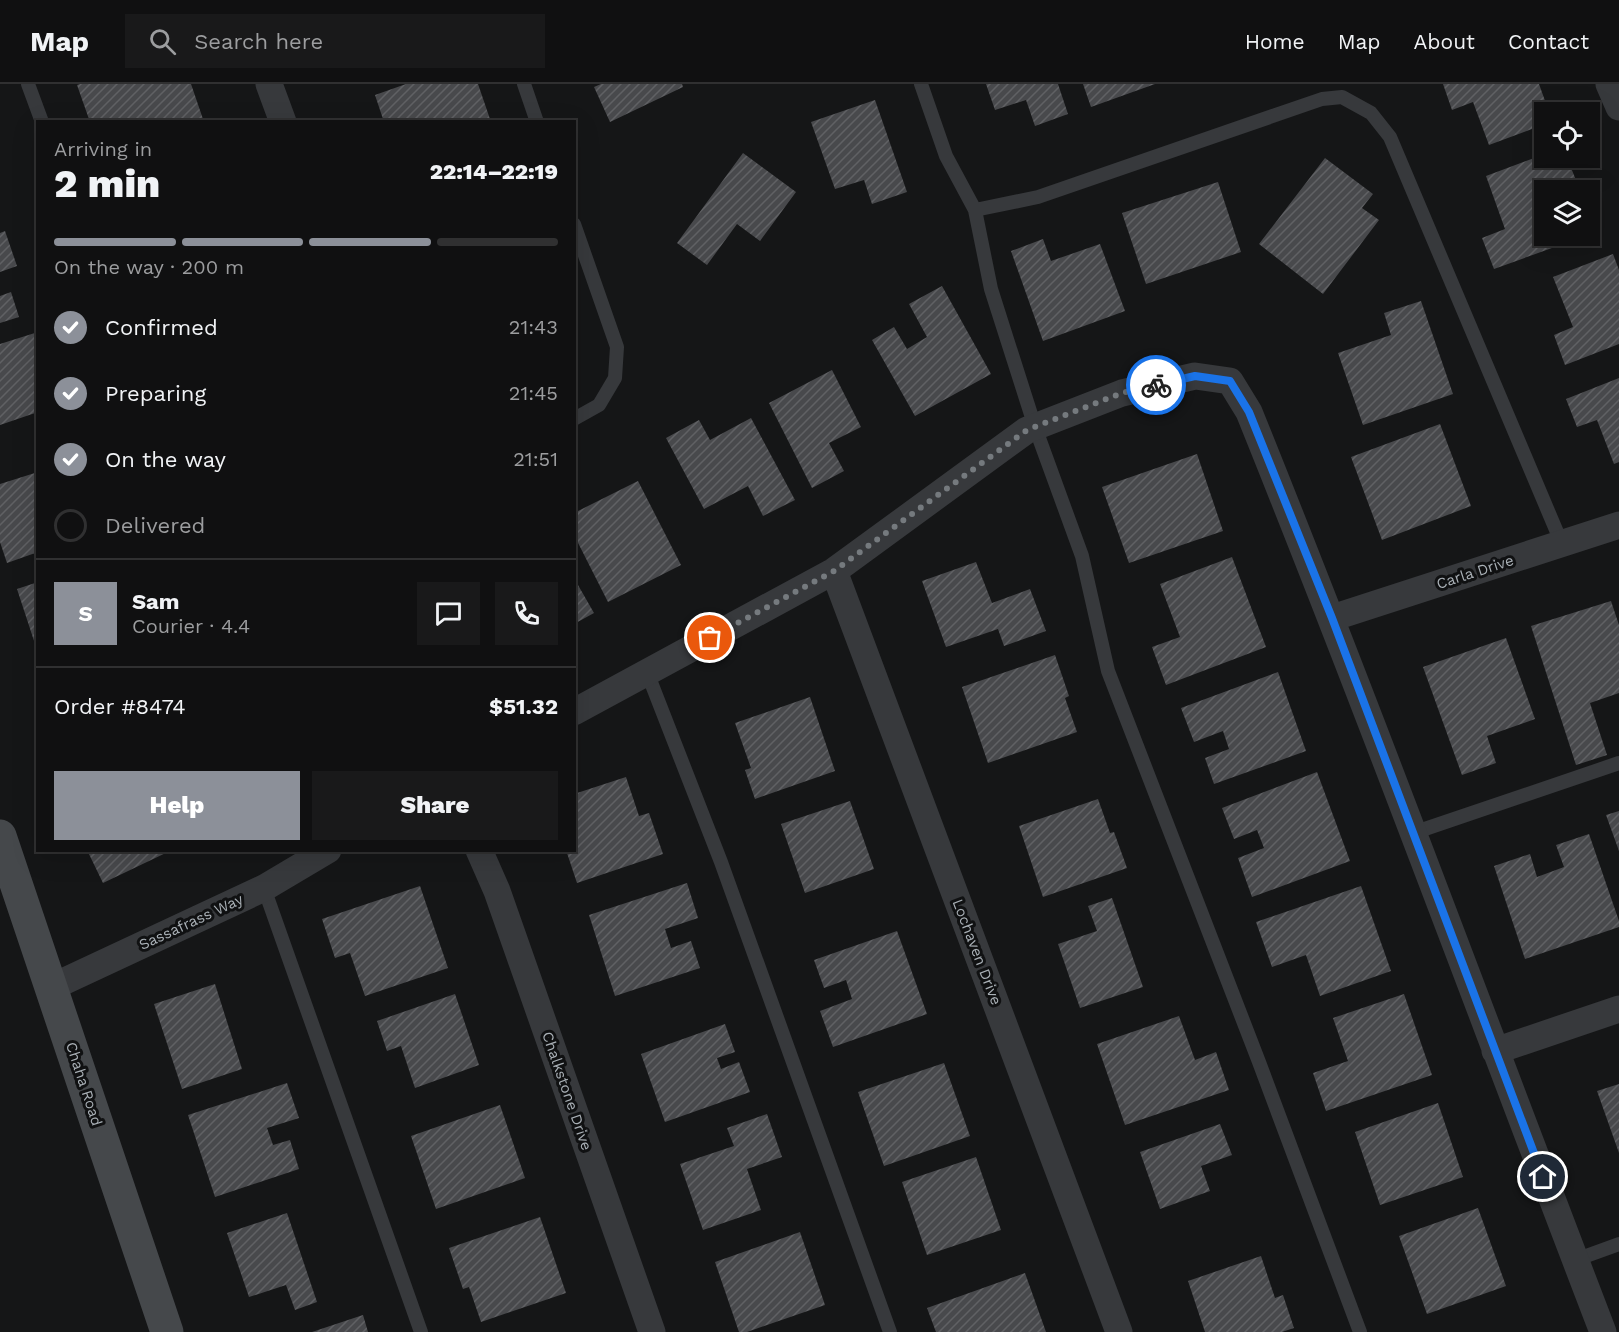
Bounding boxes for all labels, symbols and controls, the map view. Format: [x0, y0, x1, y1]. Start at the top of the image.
search box [125, 14, 545, 68]
text: Map [30, 25, 89, 58]
icon: search [146, 25, 179, 58]
text: Search here [194, 29, 323, 54]
text: Home [1245, 29, 1305, 54]
text: Map [1338, 29, 1381, 54]
text: About [1414, 29, 1475, 54]
text: Contact [1508, 29, 1589, 54]
map controls [1534, 102, 1600, 246]
button: locate [1534, 102, 1600, 168]
text: Arriving in [54, 137, 152, 161]
text: 22:14–22:19 [430, 159, 558, 184]
text: 2 min [54, 161, 160, 206]
button: layers [1534, 180, 1600, 246]
text: On the way · 200 m [54, 255, 244, 279]
icon: check [54, 311, 87, 344]
text: Confirmed [105, 315, 218, 340]
text: 21:43 [509, 315, 558, 339]
courier [1126, 355, 1186, 415]
icon: bike [1140, 369, 1173, 402]
icon: check [54, 377, 87, 410]
text: Preparing [105, 381, 206, 406]
text: 21:45 [509, 381, 558, 405]
icon: check [54, 443, 87, 476]
text: On the way [105, 447, 226, 472]
text: 21:51 [513, 447, 558, 471]
text: Delivered [105, 513, 205, 538]
street label: Carla Drive [1434, 551, 1516, 593]
button: chat [417, 582, 480, 645]
button: phone [495, 582, 558, 645]
text: Sam [132, 589, 180, 614]
text: S [78, 601, 93, 626]
pin [684, 612, 735, 663]
text: Courier · 4.4 [132, 614, 250, 638]
icon: bag [693, 621, 726, 654]
text: Order #8474 [54, 694, 186, 719]
text: $51.32 [489, 694, 558, 719]
button: Help [54, 771, 300, 840]
button: Share [312, 771, 558, 840]
street label: Sassafrass Way [136, 890, 246, 954]
street label: Lochaven Drive [949, 897, 1005, 1007]
street label: Chalkstone Drive [538, 1029, 596, 1153]
street label: Chaha Road [62, 1040, 106, 1128]
pin [1517, 1151, 1568, 1202]
icon: home [1526, 1160, 1559, 1193]

